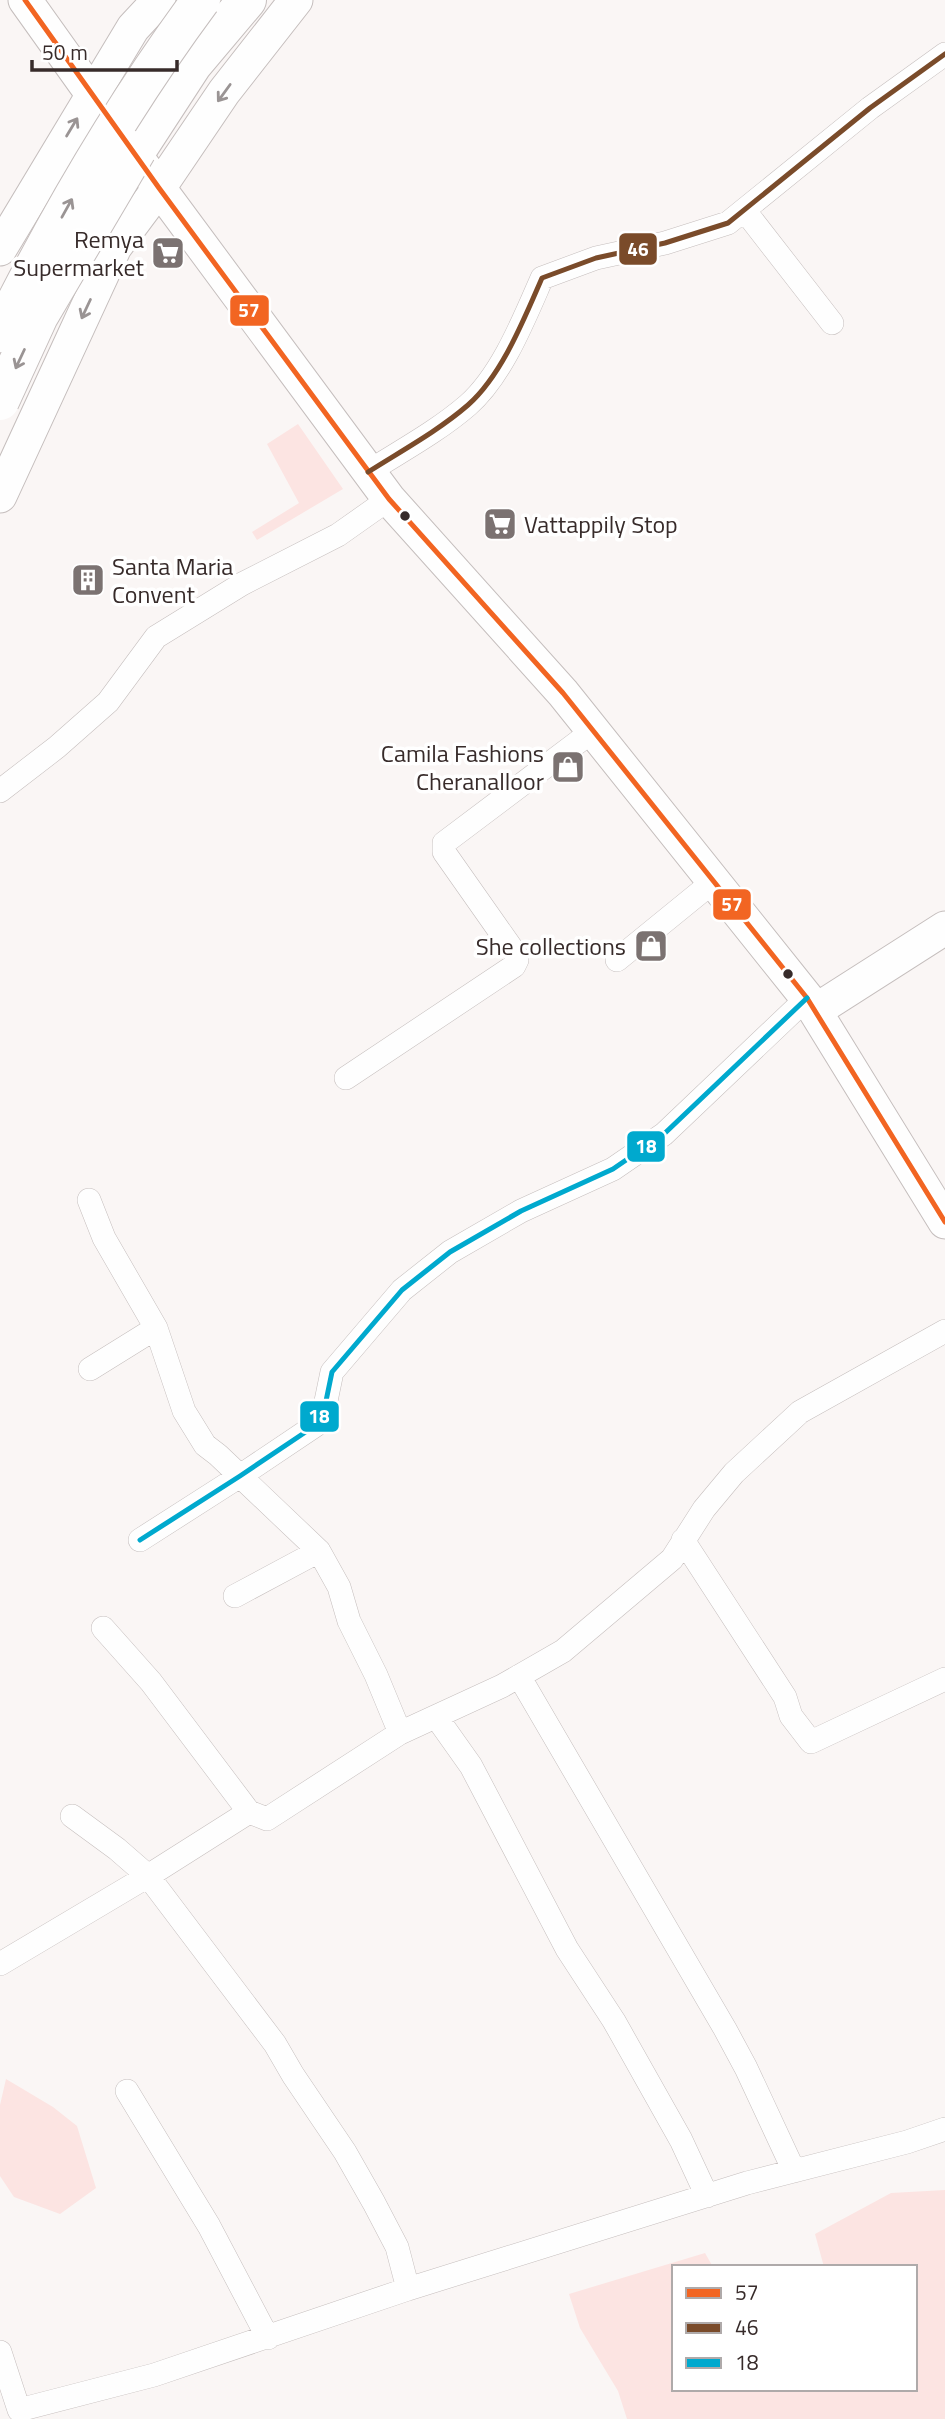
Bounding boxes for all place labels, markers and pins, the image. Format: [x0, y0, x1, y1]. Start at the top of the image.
place label: Remya Supermarket [13, 221, 145, 285]
supermarket icon: Remya Supermarket [149, 234, 187, 272]
supermarket icon: Vattappily Stop [481, 505, 519, 543]
place label: Vattappily Stop [524, 506, 678, 542]
unlabelled marker [398, 509, 412, 523]
place label: Santa Maria Convent [112, 548, 233, 612]
building icon: Santa Maria Convent [69, 561, 107, 599]
place label: Camila Fashions Cheranalloor [381, 735, 544, 799]
shop icon: Camila Fashions Cheranalloor [549, 748, 587, 786]
shop icon: She collections [632, 927, 670, 965]
place label: She collections [476, 928, 626, 964]
unlabelled marker [781, 967, 795, 981]

